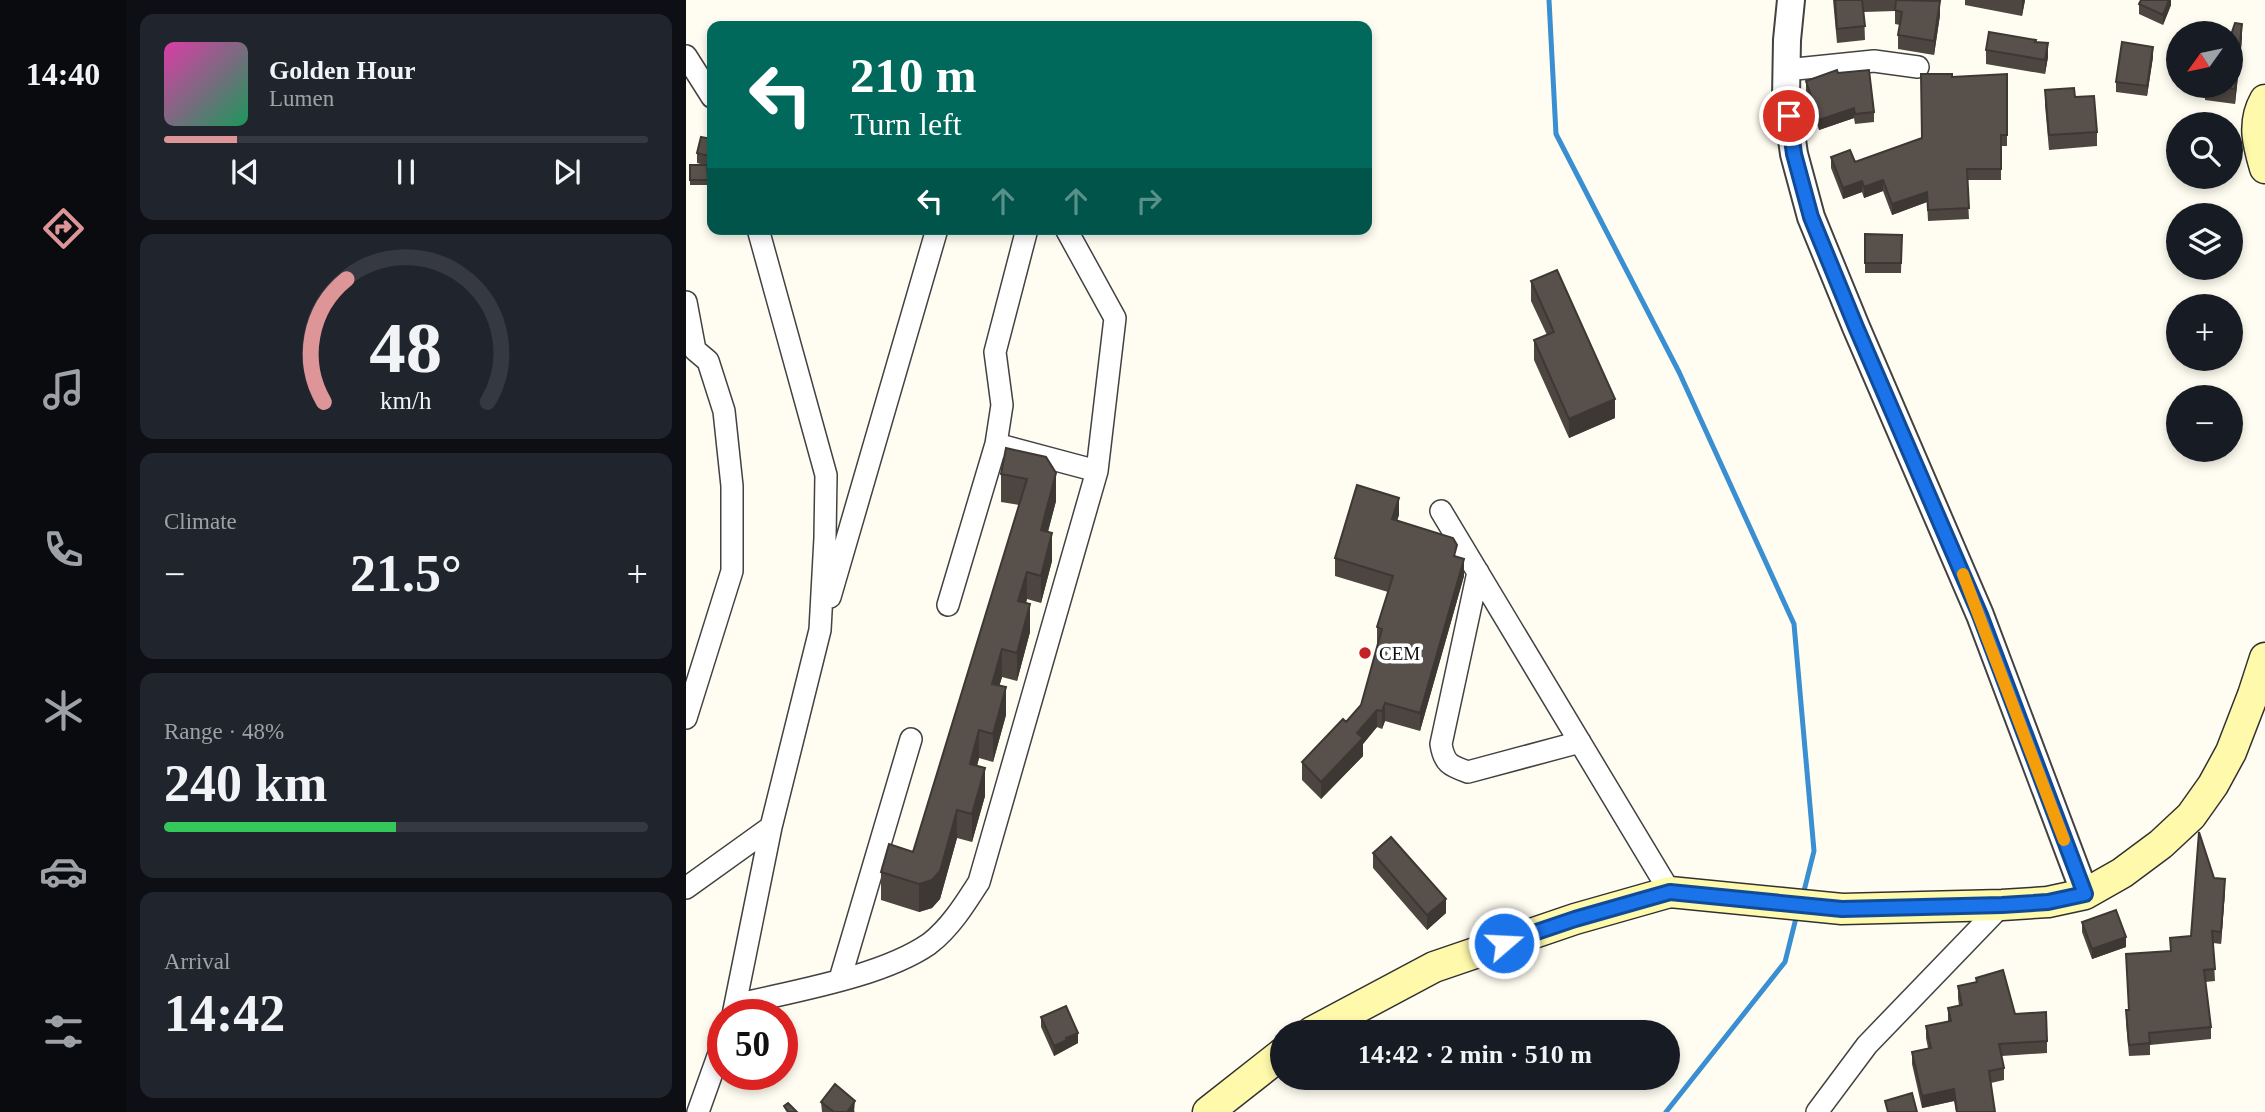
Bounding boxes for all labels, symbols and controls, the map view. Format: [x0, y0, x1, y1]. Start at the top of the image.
north arrow [2166, 21, 2244, 98]
map controls [2166, 21, 2243, 462]
text: 210 m [850, 48, 977, 103]
icon: left [735, 49, 826, 140]
text: 14:40 [26, 56, 100, 92]
text: Golden Hour [269, 56, 416, 85]
text: Lumen [269, 86, 334, 111]
pin [1759, 86, 1819, 146]
icon: arrive [1770, 97, 1808, 135]
text: Turn left [850, 106, 962, 142]
button: search [2166, 112, 2243, 189]
icon: previous [226, 153, 264, 191]
icon: pause [387, 153, 425, 191]
icon: next [548, 153, 586, 191]
icon: left [911, 182, 949, 220]
icon: ahead [984, 182, 1022, 220]
icon: ahead [1057, 182, 1095, 220]
icon: right [1130, 182, 1168, 220]
button: layers [2166, 203, 2243, 280]
icon: directions [39, 204, 88, 253]
button: + [2166, 294, 2243, 371]
text: 48 [370, 308, 442, 389]
icon: music [39, 365, 88, 414]
button: − [2166, 385, 2243, 462]
text: km/h [380, 387, 432, 414]
text: Climate [164, 509, 237, 534]
icon: phone [39, 525, 88, 574]
text: 21.5° [350, 545, 462, 602]
text: − [164, 553, 185, 595]
text: + [627, 553, 648, 595]
place label: CEM [1379, 643, 1420, 664]
marker: CEM [1357, 645, 1373, 661]
icon: climate [39, 686, 88, 735]
text: Range · 48% [164, 719, 284, 744]
text: 240 km [164, 755, 327, 812]
icon: car [39, 847, 88, 896]
position arrow [1467, 906, 1541, 980]
text: Arrival [164, 949, 230, 974]
text: 14:42 [164, 985, 285, 1042]
speed limit sign: 50 [707, 999, 798, 1090]
icon: filters [39, 1007, 88, 1056]
text: 14:42 · 2 min · 510 m [1358, 1040, 1592, 1069]

